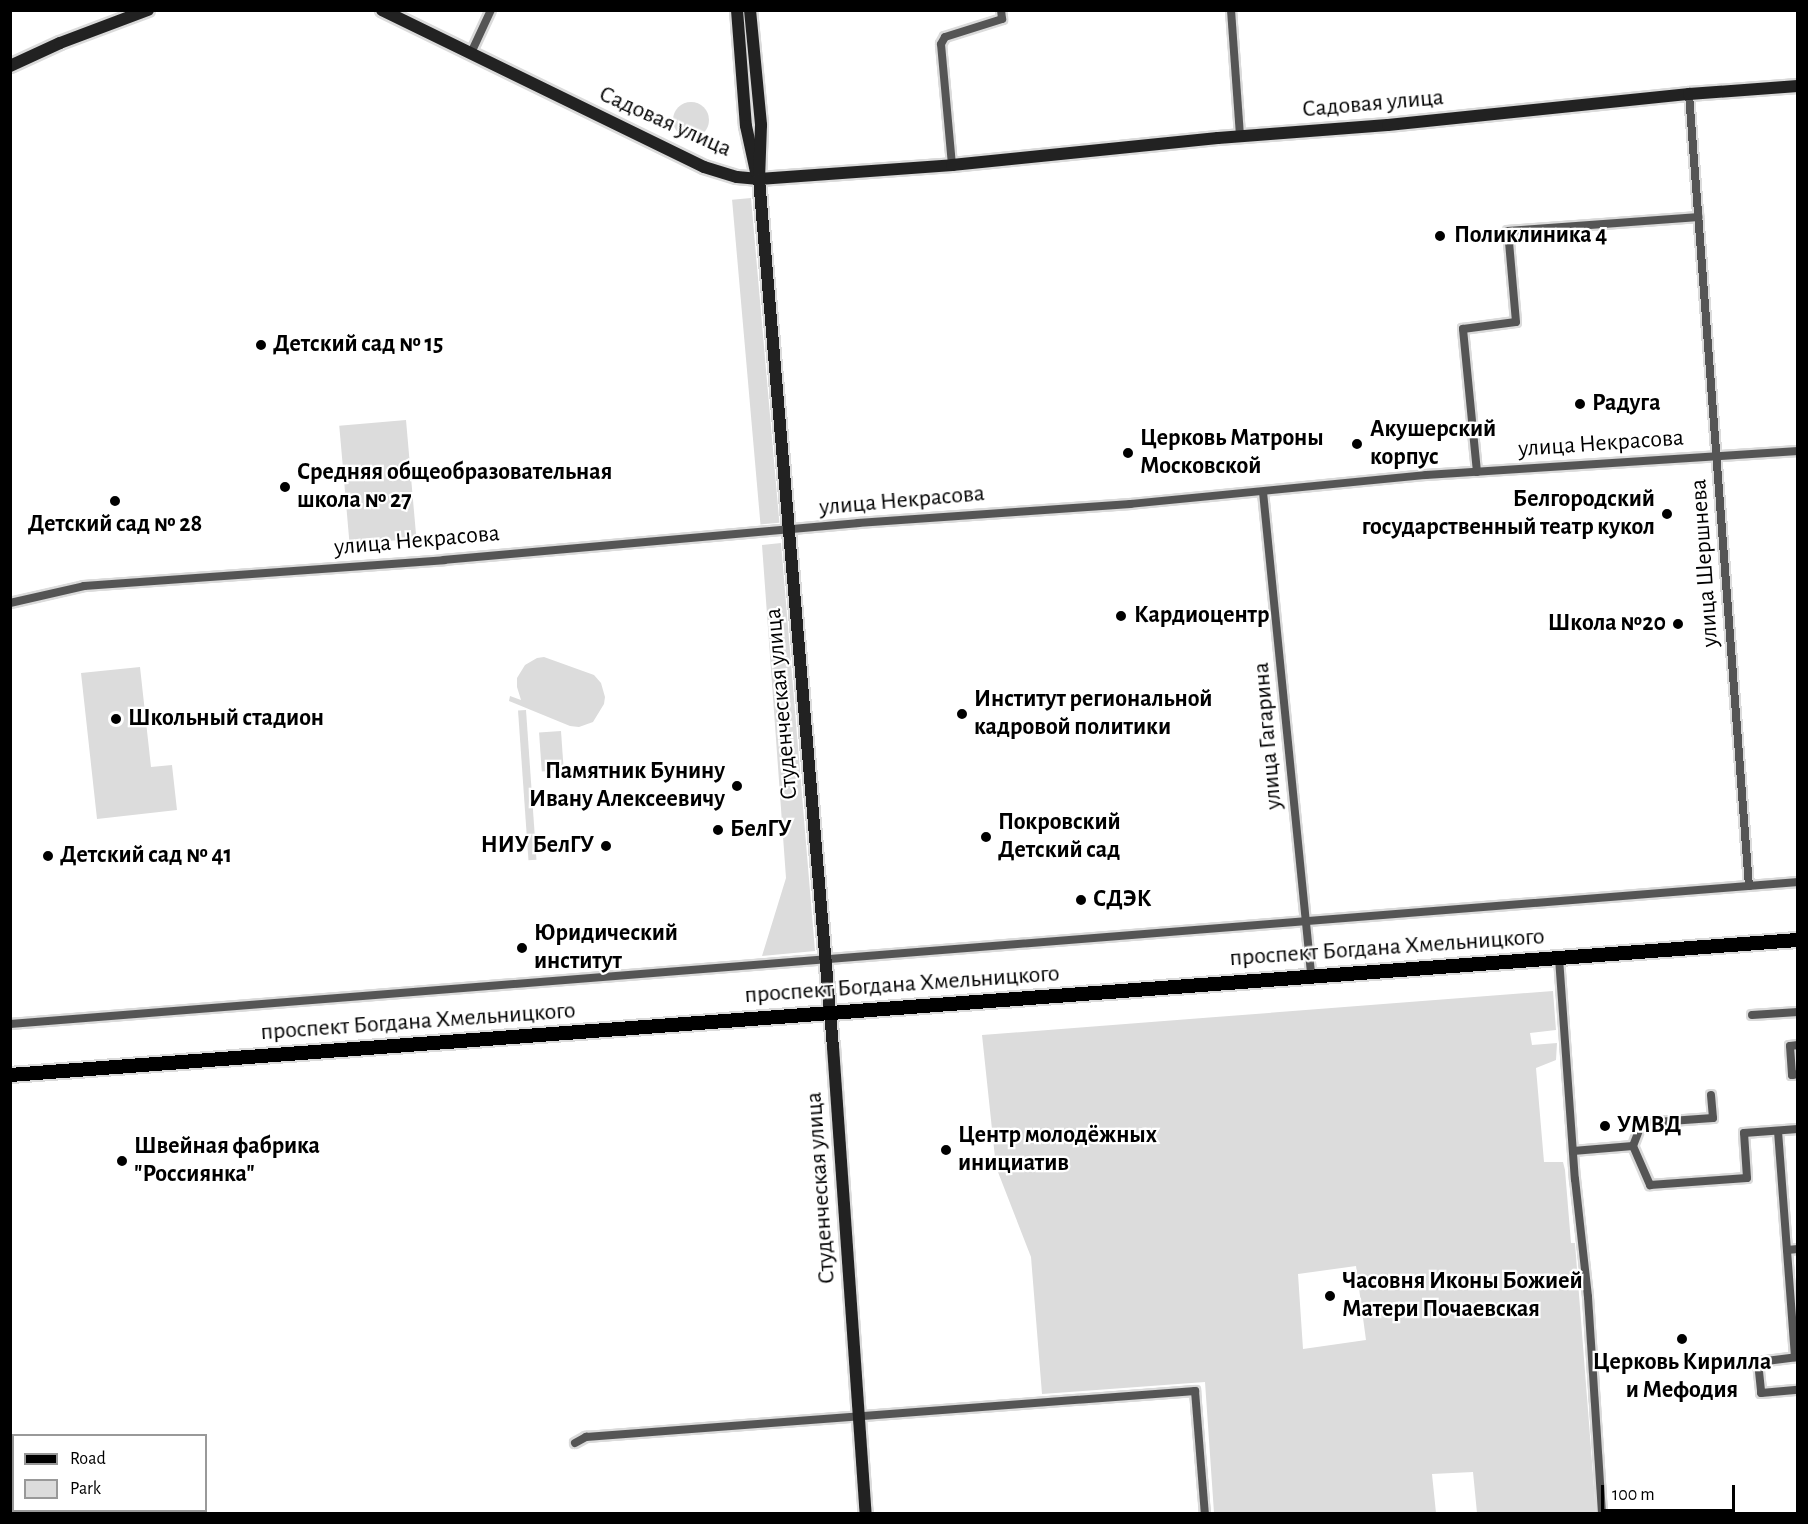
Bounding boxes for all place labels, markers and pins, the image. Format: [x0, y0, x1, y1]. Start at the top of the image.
place label: Поликлиника 4 [1454, 222, 1607, 250]
marker: Поликлиника 4 [1431, 227, 1449, 245]
place label: Детский сад № 15 [273, 331, 443, 359]
marker: Детский сад № 15 [254, 338, 268, 352]
place label: Радуга [1592, 390, 1661, 418]
marker: Радуга [1573, 397, 1587, 411]
place label: Акушерский корпус [1370, 416, 1496, 472]
place label: Церковь Матроны Московской [1140, 425, 1324, 481]
marker: Акушерский корпус [1348, 435, 1366, 453]
marker: Церковь Матроны Московской [1121, 446, 1135, 460]
place label: Средняя общеобразовательная школа № 27 [297, 459, 612, 515]
marker: Средняя общеобразовательная школа № 27 [278, 480, 292, 494]
place label: Белгородский государственный театр кукол [1362, 486, 1655, 542]
marker: Детский сад № 28 [108, 494, 122, 508]
marker: Белгородский государственный театр кукол [1660, 507, 1674, 521]
place label: Детский сад № 28 [28, 511, 202, 539]
place label: Кардиоцентр [1134, 602, 1269, 630]
marker: Кардиоцентр [1112, 607, 1130, 625]
place label: Школа №20 [1548, 610, 1666, 638]
marker: Школа №20 [1671, 617, 1685, 631]
place label: Институт региональной кадровой политики [974, 686, 1213, 742]
place label: Школьный стадион [128, 705, 324, 733]
marker: Институт региональной кадровой политики [955, 707, 969, 721]
marker: Школьный стадион [109, 712, 123, 726]
place label: Памятник Бунину Ивану Алексеевичу [529, 758, 725, 814]
marker: Памятник Бунину Ивану Алексеевичу [730, 779, 744, 793]
place label: Покровский Детский сад [998, 809, 1121, 865]
place label: БелГУ [730, 816, 792, 844]
marker: БелГУ [711, 823, 725, 837]
marker: Покровский Детский сад [979, 830, 993, 844]
place label: НИУ БелГУ [481, 832, 594, 860]
marker: НИУ БелГУ [599, 839, 613, 853]
place label: Детский сад № 41 [60, 842, 232, 870]
marker: Детский сад № 41 [41, 849, 55, 863]
place label: СДЭК [1093, 886, 1151, 914]
marker: СДЭК [1074, 893, 1088, 907]
place label: Юридический институт [534, 920, 678, 976]
marker: Юридический институт [515, 941, 529, 955]
place label: УМВД [1617, 1112, 1681, 1140]
marker: УМВД [1598, 1119, 1612, 1133]
place label: Центр молодёжных инициатив [958, 1122, 1157, 1178]
place label: Швейная фабрика "Россиянка" [134, 1133, 320, 1189]
marker: Центр молодёжных инициатив [939, 1143, 953, 1157]
marker: Швейная фабрика "Россиянка" [115, 1154, 129, 1168]
place label: Часовня Иконы Божией Матери Почаевская [1342, 1268, 1583, 1324]
marker: Часовня Иконы Божией Матери Почаевская [1323, 1289, 1337, 1303]
marker: Церковь Кирилла и Мефодия [1675, 1332, 1689, 1346]
place label: Церковь Кирилла и Мефодия [1593, 1349, 1771, 1405]

